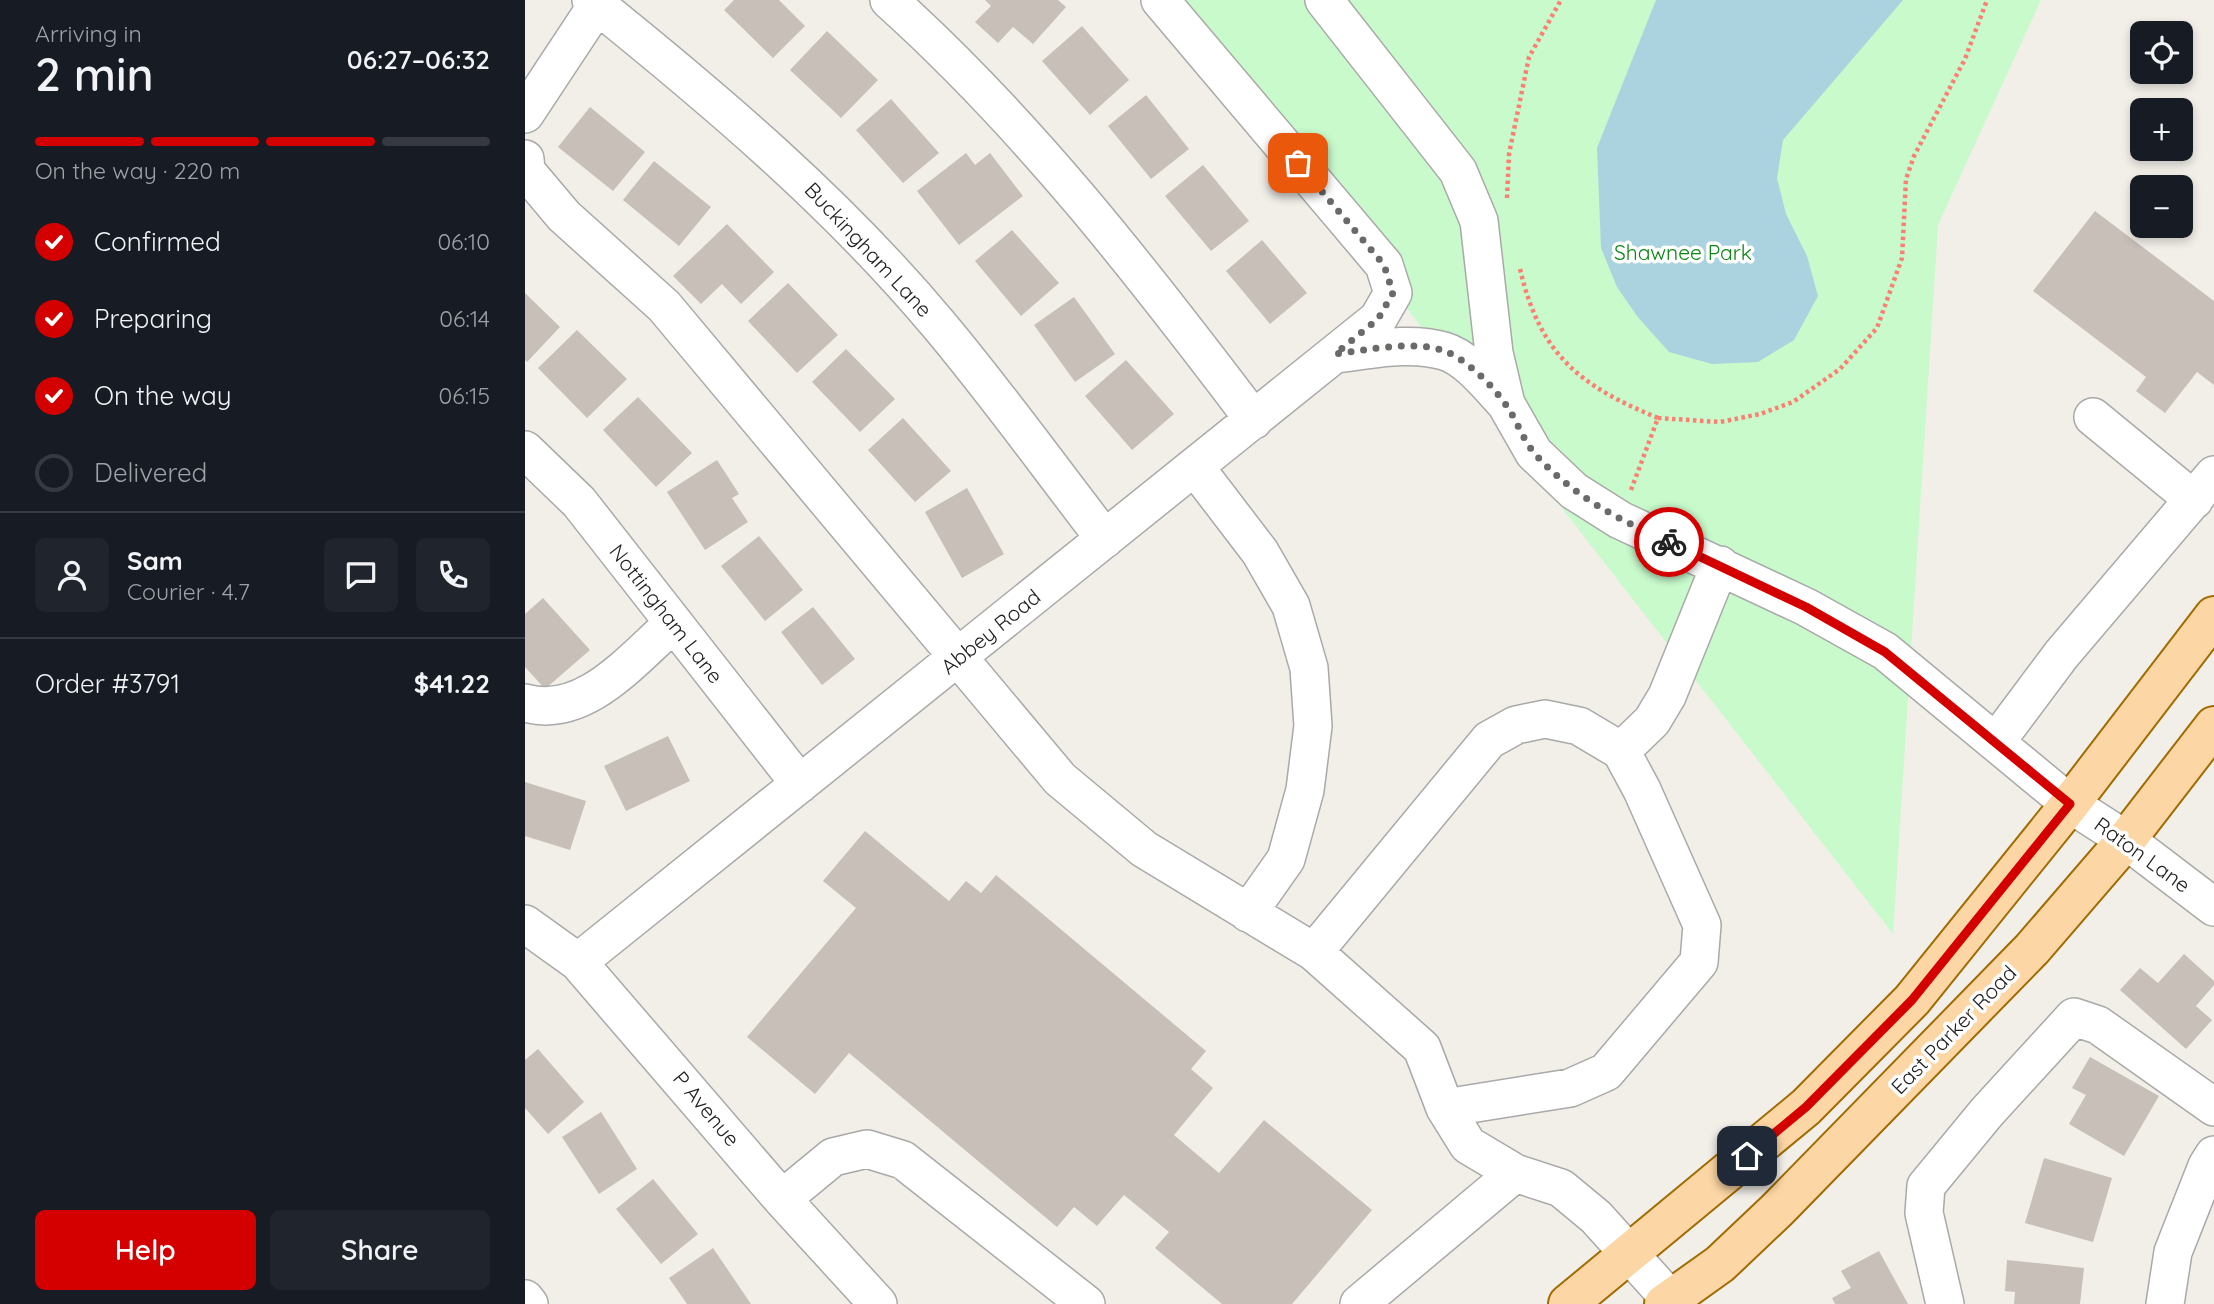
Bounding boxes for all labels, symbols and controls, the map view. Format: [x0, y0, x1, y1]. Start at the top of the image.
text: Arriving in [35, 19, 142, 48]
map controls [2130, 21, 2193, 238]
button: locate [2130, 21, 2193, 84]
text: 06:27–06:32 [347, 43, 490, 76]
text: 2 min [35, 45, 154, 103]
button: + [2130, 98, 2193, 161]
pin [1268, 133, 1328, 193]
icon: bag [1279, 144, 1317, 182]
text: On the way · 220 m [35, 156, 240, 185]
button: − [2130, 175, 2193, 238]
street label: Buckingham Lane [800, 176, 938, 322]
icon: check [35, 223, 73, 261]
text: Confirmed [94, 225, 221, 258]
text: 06:10 [437, 227, 490, 256]
park label: Shawnee Park [1614, 239, 1752, 265]
icon: check [35, 300, 73, 338]
text: Preparing [94, 302, 212, 335]
text: 06:14 [439, 304, 490, 333]
icon: check [35, 377, 73, 415]
text: On the way [94, 379, 232, 412]
text: 06:15 [439, 381, 490, 410]
text: Delivered [94, 456, 207, 489]
courier [1634, 507, 1704, 577]
icon: bike [1650, 523, 1688, 561]
button: person [35, 538, 109, 612]
button: chat [324, 538, 398, 612]
button: phone [416, 538, 490, 612]
street label: Nottingham Lane [604, 539, 729, 688]
text: Sam [127, 544, 183, 577]
text: Courier · 4.7 [127, 577, 250, 606]
street label: Abbey Road [935, 583, 1045, 679]
text: Order #3791 [35, 667, 180, 700]
text: $41.22 [414, 667, 490, 700]
street label: Raton Lane [2089, 811, 2196, 898]
street label: East Parker Road [1885, 959, 2021, 1099]
street label: P Avenue [668, 1065, 746, 1151]
pin [1717, 1126, 1777, 1186]
icon: home [1728, 1137, 1766, 1175]
button: Help [35, 1210, 256, 1290]
button: Share [270, 1210, 490, 1290]

